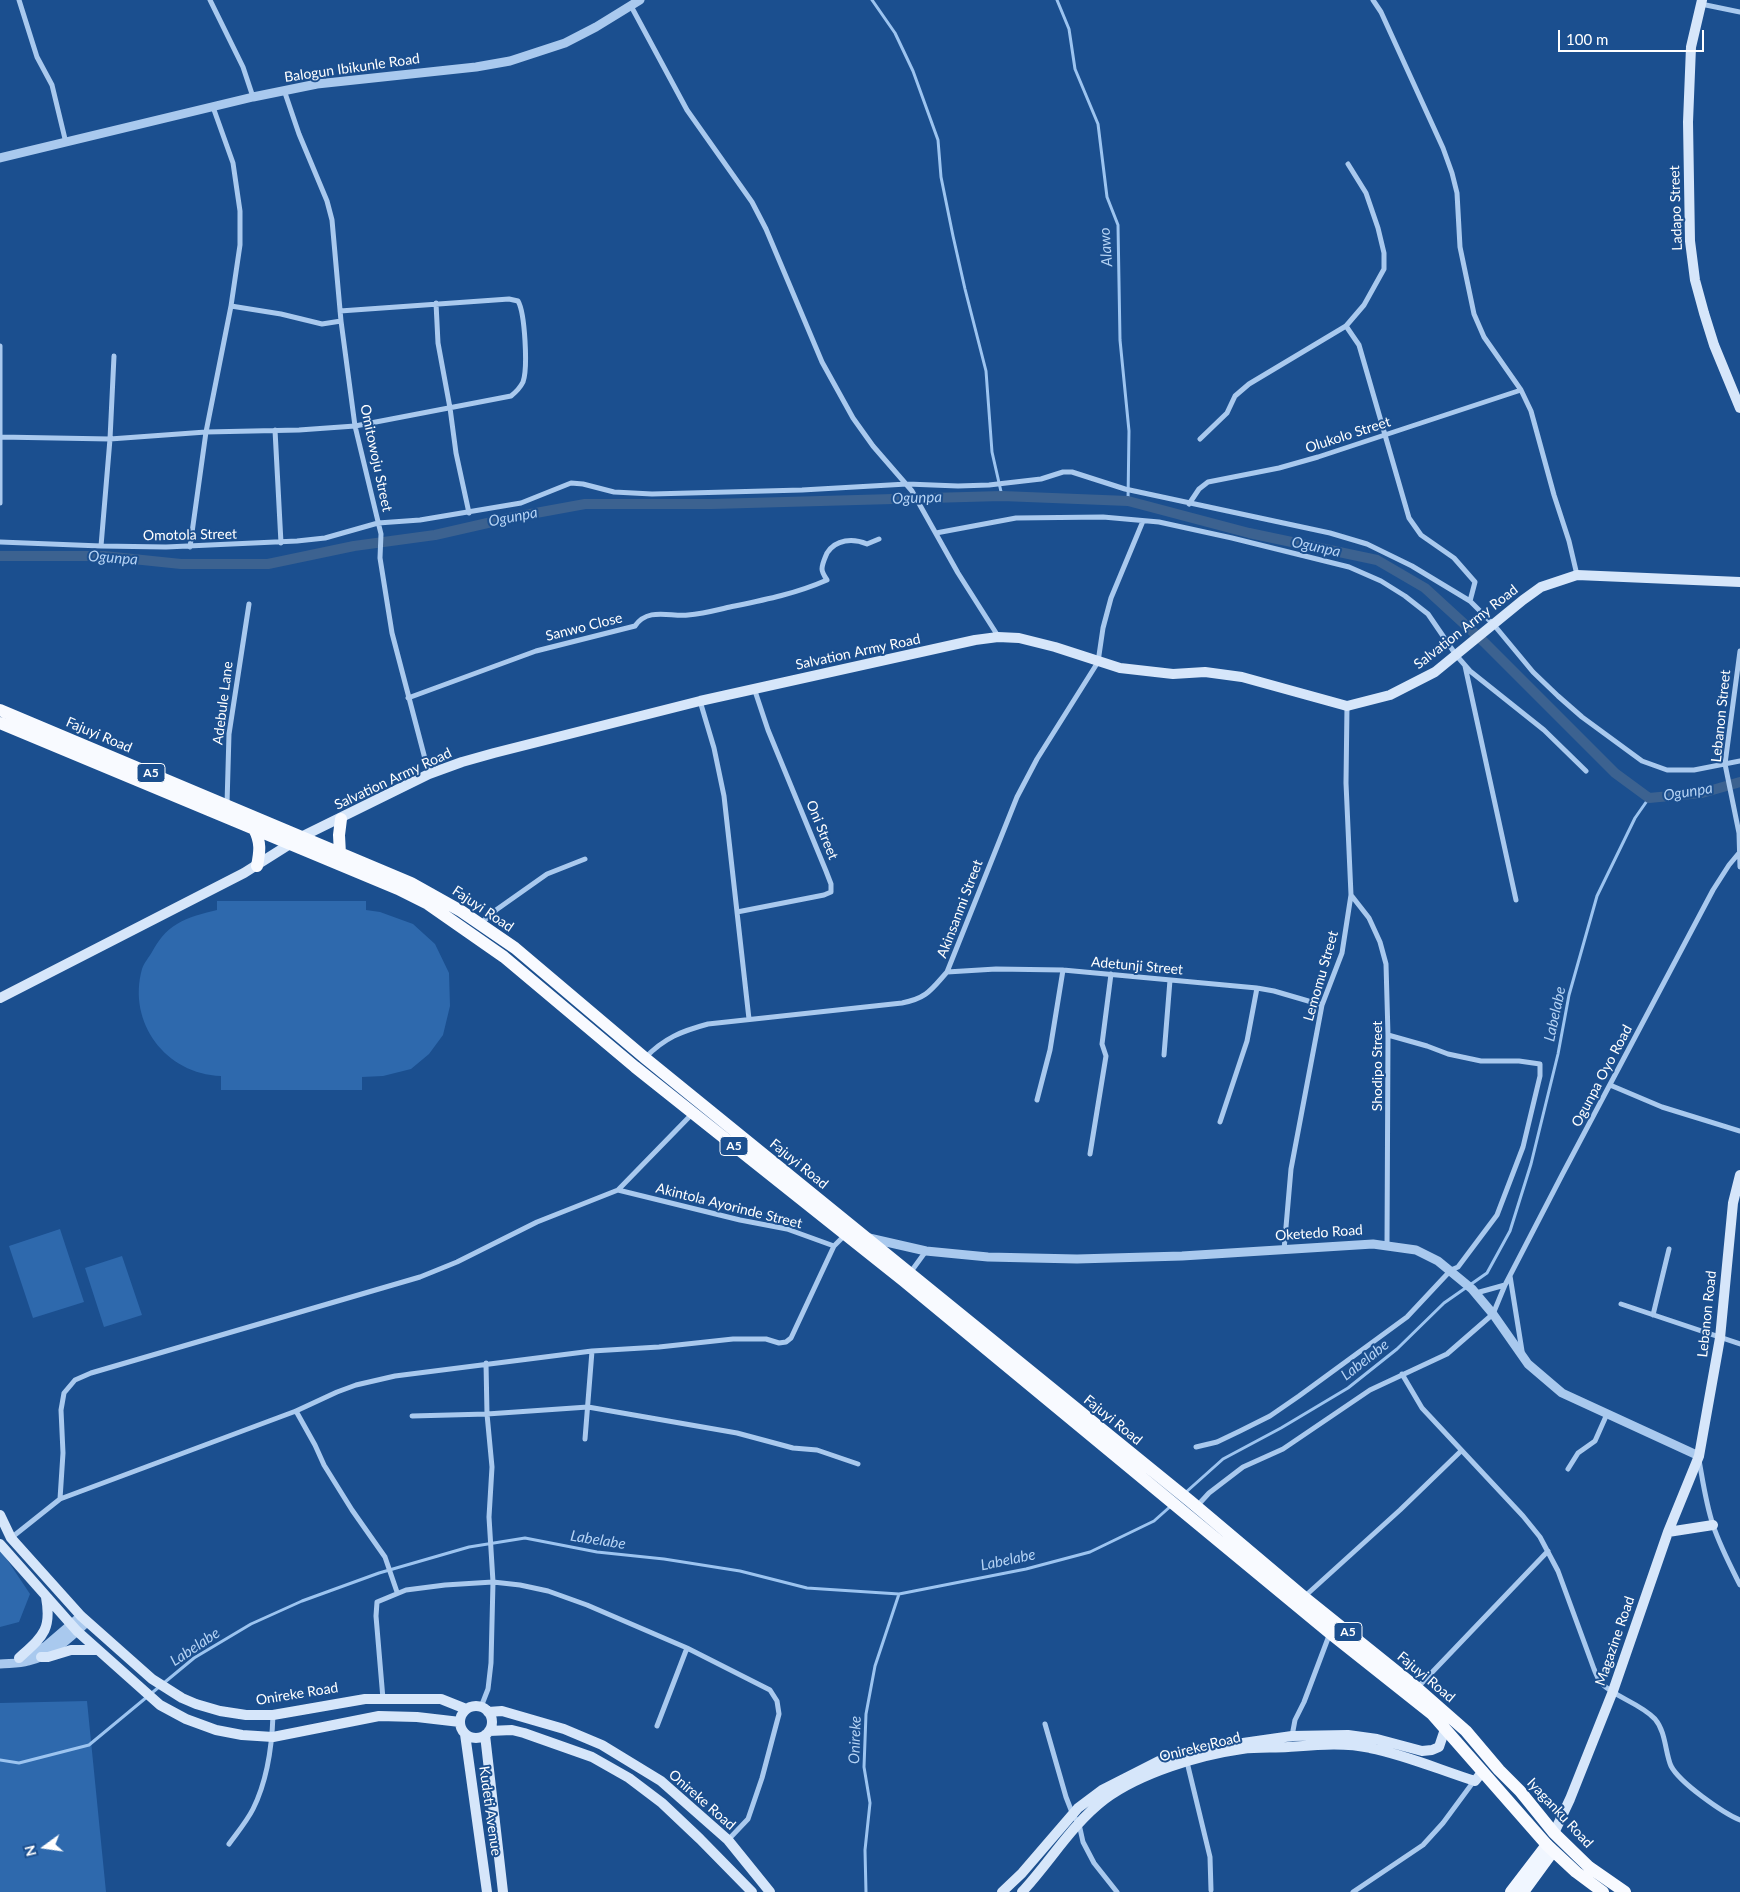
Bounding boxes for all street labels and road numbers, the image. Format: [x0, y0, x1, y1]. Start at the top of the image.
street label: Balogun Ibikunle Road [283, 50, 421, 86]
street label: Ladapo Street [1666, 165, 1686, 251]
street label: Omitowoju Street [356, 403, 396, 513]
street label: Olukolo Street [1303, 413, 1393, 457]
street label: Omotola Street [143, 526, 237, 544]
street label: Salvation Army Road [1411, 581, 1521, 673]
street label: Sanwo Close [544, 609, 624, 645]
street label: Salvation Army Road [794, 631, 922, 673]
street label: Adebule Lane [210, 660, 236, 746]
street label: Lebanon Street [1708, 669, 1734, 763]
street label: Fajuyi Road [63, 714, 135, 756]
street label: Salvation Army Road [332, 744, 454, 814]
road number: A5 [137, 764, 165, 782]
street label: Oni Street [802, 798, 842, 862]
street label: Akinsanmi Street [934, 857, 986, 961]
street label: Fajuyi Road [449, 882, 517, 936]
street label: Lemomu Street [1300, 929, 1342, 1023]
street label: Adetunji Street [1090, 954, 1184, 978]
street label: Shodipo Street [1369, 1021, 1385, 1111]
street label: Ogunpa Oyo Road [1568, 1022, 1636, 1130]
street label: Fajuyi Road [766, 1135, 832, 1193]
road number: A5 [720, 1136, 748, 1156]
street label: Akintola Ayorinde Street [654, 1180, 804, 1232]
street label: Oketedo Road [1275, 1222, 1363, 1244]
street label: Lebanon Road [1694, 1270, 1720, 1358]
street label: Fajuyi Road [1080, 1391, 1146, 1449]
street label: Magazine Road [1592, 1594, 1638, 1688]
road number: A5 [1334, 1622, 1362, 1641]
street label: Fajuyi Road [1394, 1648, 1458, 1706]
street label: Onireke Road [255, 1679, 339, 1709]
street label: Onireke Road [1158, 1729, 1242, 1765]
street label: Kudeti Avenue [475, 1765, 505, 1857]
street label: Onireke Road [665, 1766, 739, 1834]
street label: Iyaganku Road [1523, 1775, 1597, 1851]

